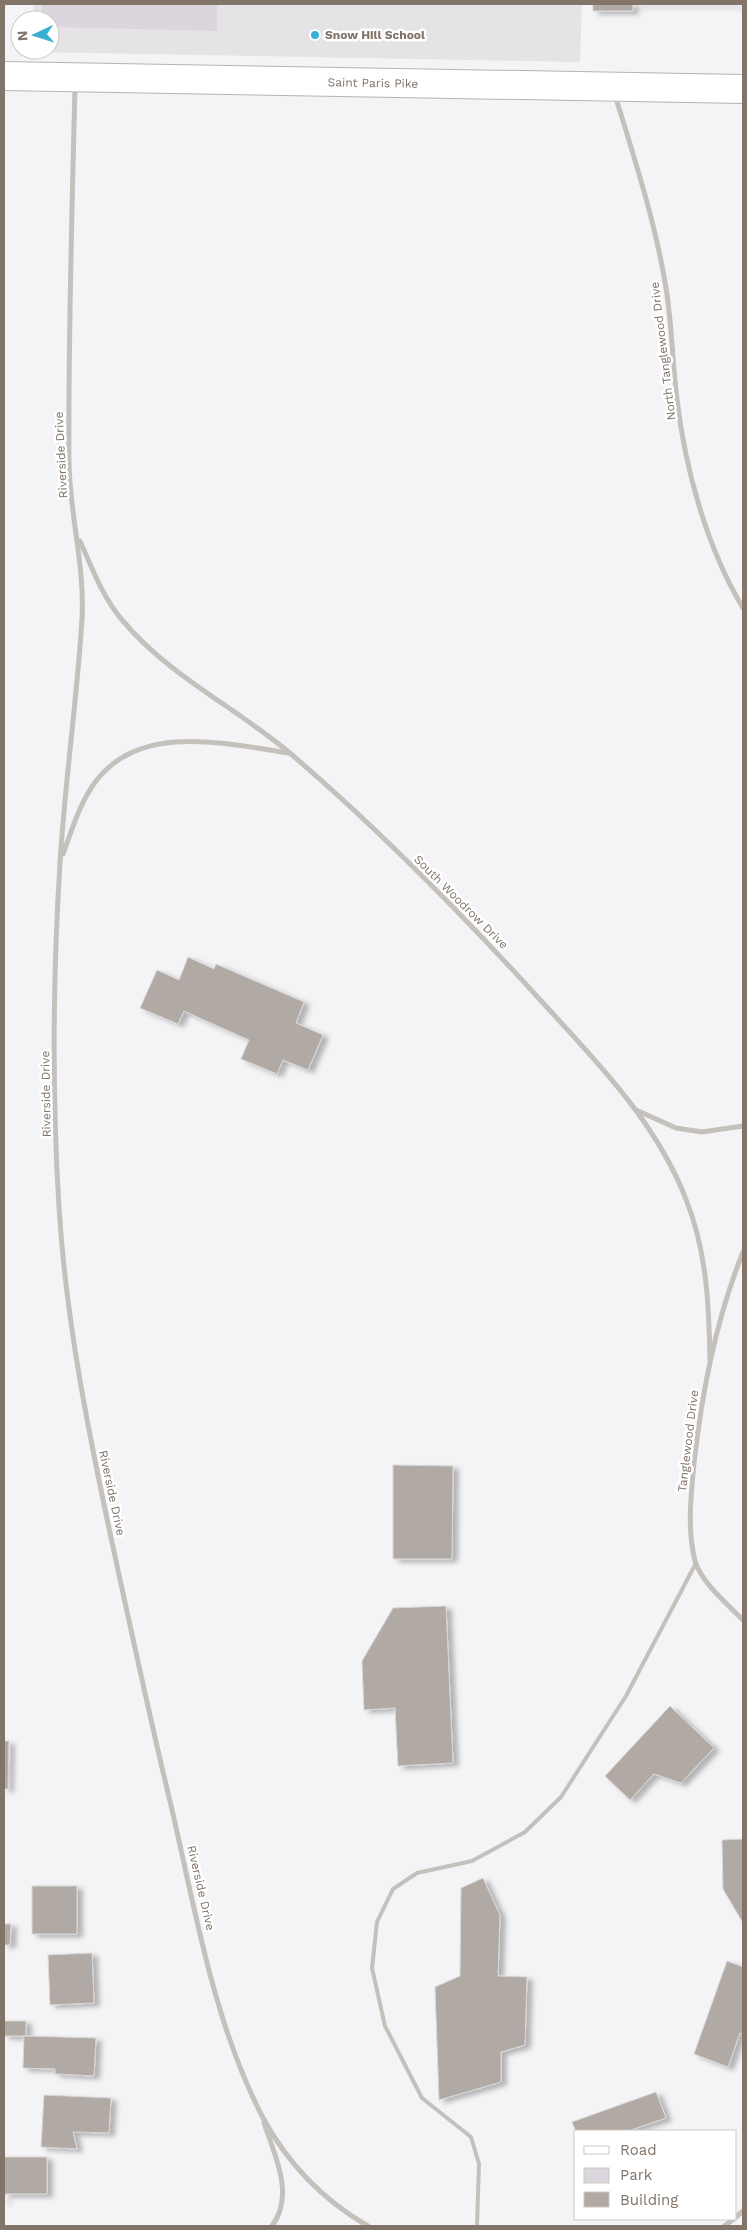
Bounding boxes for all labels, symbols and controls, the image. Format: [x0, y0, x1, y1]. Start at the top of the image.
north arrow [10, 10, 60, 60]
place label: Snow Hill School [325, 28, 425, 42]
marker: Snow Hill School [309, 29, 321, 41]
text: N [14, 30, 30, 42]
street label: Saint Paris Pike [328, 75, 419, 91]
street label: North Tanglewood Drive [648, 281, 678, 421]
street label: Riverside Drive [52, 411, 70, 499]
street label: South Woodrow Drive [411, 852, 511, 952]
street label: Riverside Drive [38, 1050, 54, 1138]
street label: Tanglewood Drive [675, 1389, 701, 1493]
street label: Riverside Drive [96, 1449, 128, 1537]
street label: Riverside Drive [184, 1844, 218, 1932]
legend [574, 2130, 737, 2220]
text: Road [620, 2141, 657, 2159]
text: Park [620, 2166, 653, 2184]
text: Building [620, 2191, 678, 2209]

